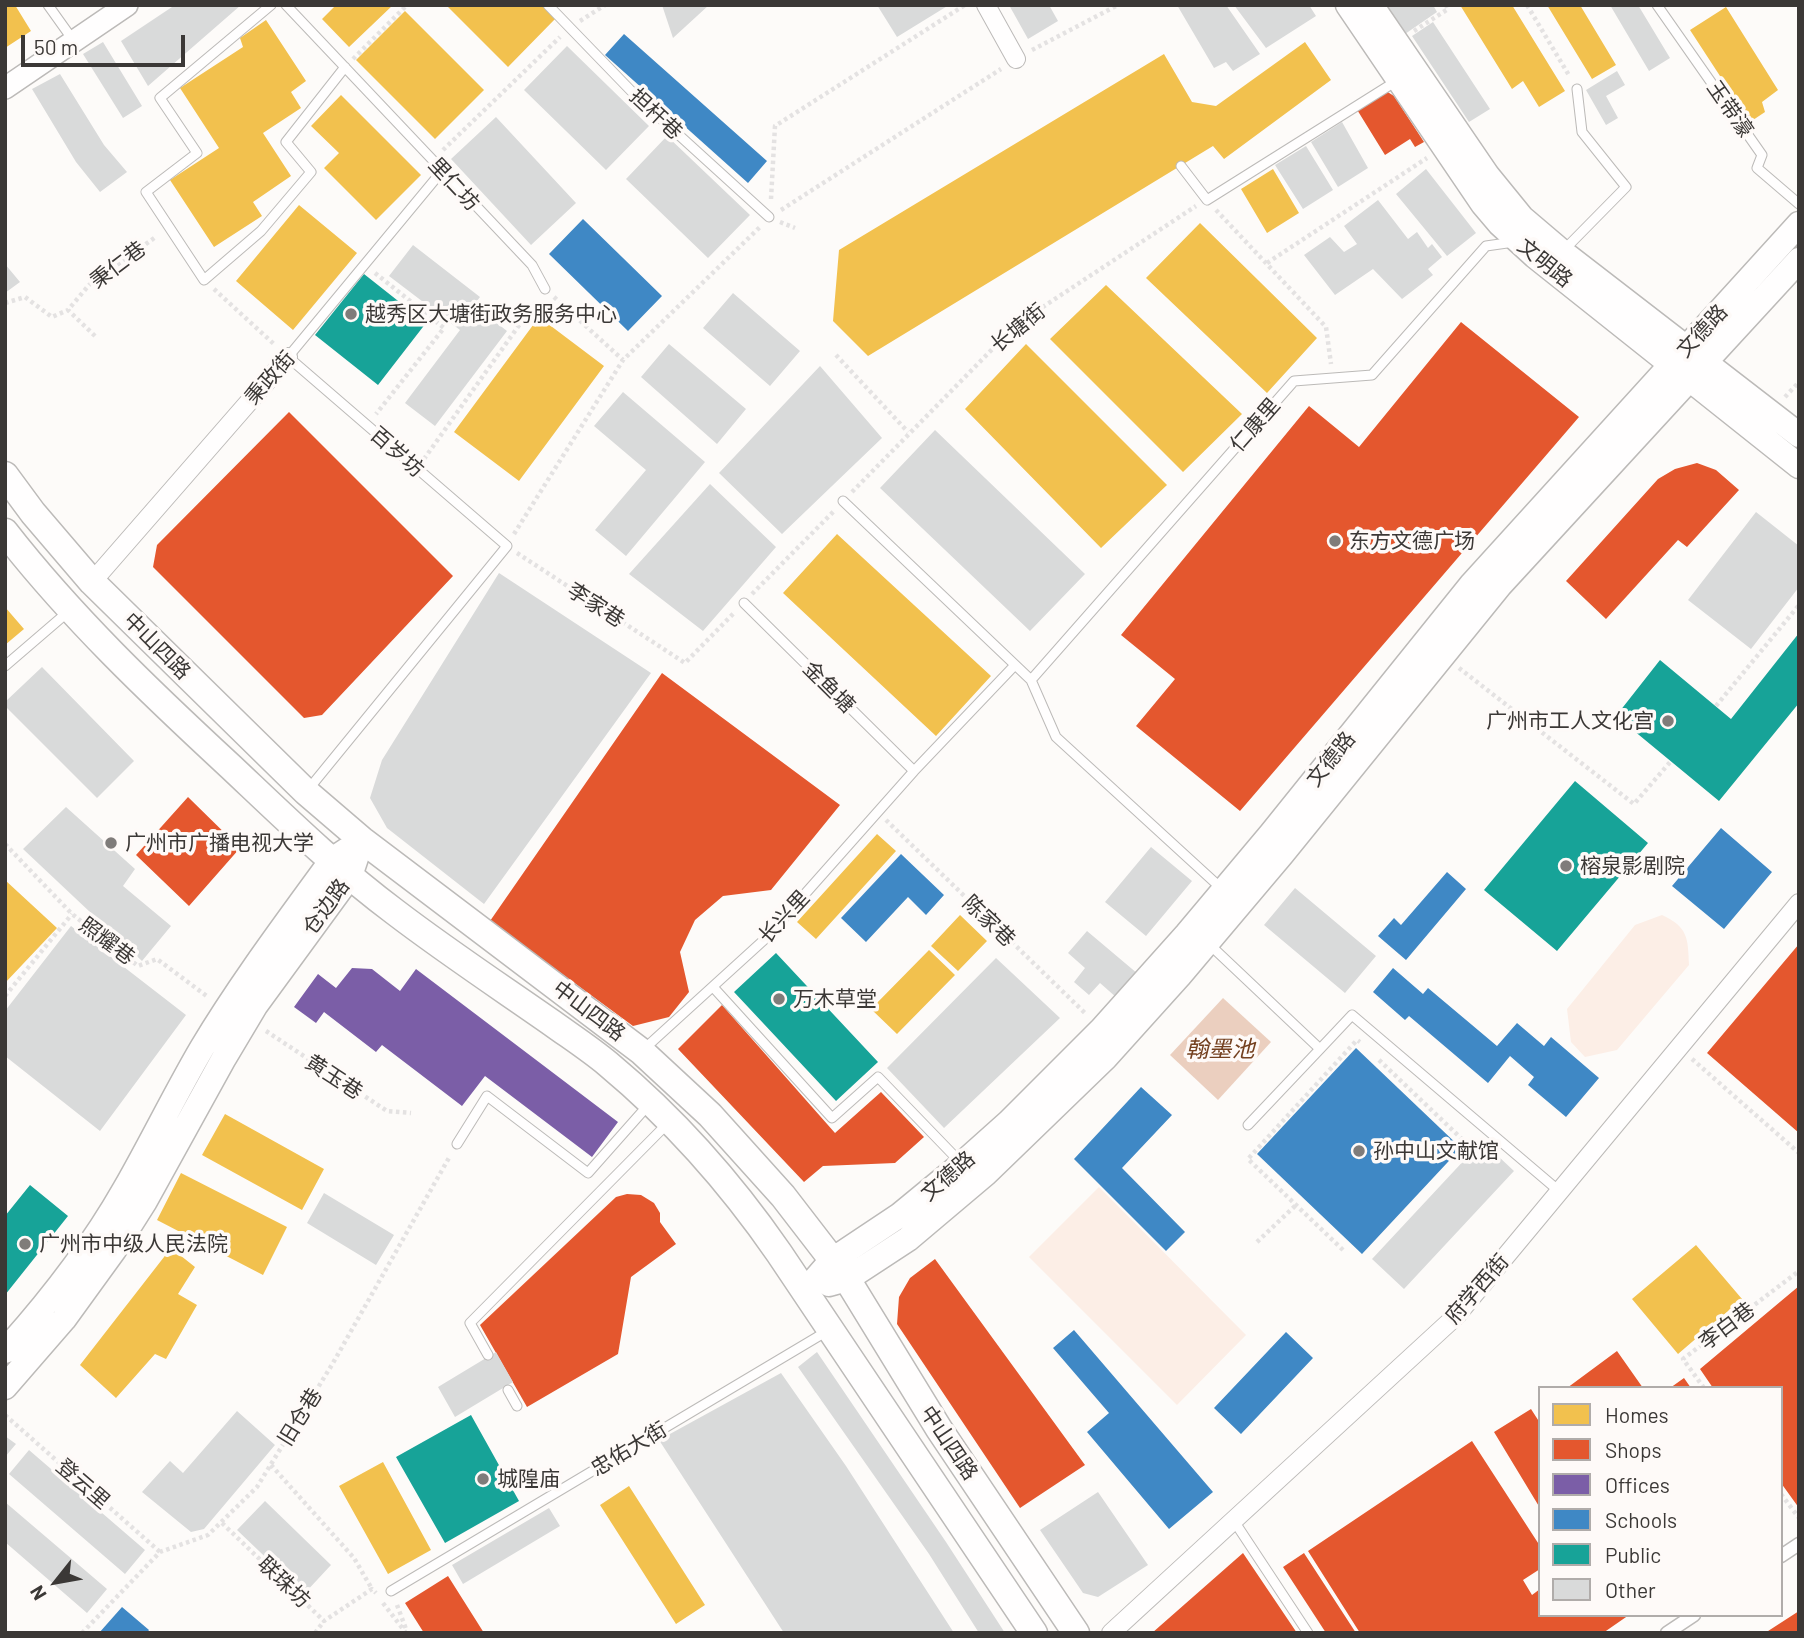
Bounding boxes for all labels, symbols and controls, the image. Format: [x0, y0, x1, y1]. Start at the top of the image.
scale bar [24, 21, 189, 65]
text: 50 m [34, 34, 78, 59]
street label: 玉带濠 [1702, 76, 1758, 142]
street label: 担杆巷 [624, 83, 688, 145]
street label: 里仁坊 [423, 152, 485, 216]
street label: 文明路 [1513, 233, 1577, 293]
street label: 秉仁巷 [85, 236, 151, 294]
street label: 长塘街 [986, 298, 1050, 358]
street label: 文德路 [1671, 299, 1733, 363]
place label: 越秀区大塘街政务服务中心 [365, 301, 617, 327]
marker: 越秀区大塘街政务服务中心 [343, 306, 359, 322]
street label: 秉政街 [240, 346, 300, 410]
street label: 仁康里 [1225, 393, 1285, 457]
street label: 百岁坊 [365, 422, 429, 482]
place label: 东方文德广场 [1349, 528, 1475, 554]
marker: 东方文德广场 [1327, 533, 1343, 549]
street label: 李家巷 [563, 577, 629, 633]
street label: 中山四路 [118, 607, 196, 685]
street label: 金鱼塘 [798, 656, 860, 718]
place label: 广州市工人文化宫 [1486, 708, 1654, 734]
marker: 广州市工人文化宫 [1660, 713, 1676, 729]
street label: 文德路 [1301, 727, 1361, 791]
place label: 广州市广播电视大学 [125, 830, 314, 856]
marker: 广州市广播电视大学 [103, 835, 119, 851]
place label: 榕泉影剧院 [1580, 853, 1685, 879]
marker: 榕泉影剧院 [1558, 858, 1574, 874]
street label: 仓边路 [297, 874, 355, 940]
street label: 长兴里 [753, 885, 815, 949]
street label: 陈家巷 [958, 890, 1020, 952]
street label: 照耀巷 [74, 912, 140, 970]
street label: 中山四路 [548, 976, 630, 1046]
place label: 万木草堂 [793, 986, 877, 1012]
marker: 万木草堂 [771, 991, 787, 1007]
water label: 翰墨池 [1186, 1035, 1254, 1063]
street label: 黄玉巷 [301, 1049, 367, 1105]
place label: 孙中山文献馆 [1373, 1138, 1499, 1164]
marker: 孙中山文献馆 [1351, 1143, 1367, 1159]
street label: 文德路 [916, 1146, 980, 1206]
place label: 广州市中级人民法院 [39, 1231, 228, 1257]
marker: 广州市中级人民法院 [17, 1236, 33, 1252]
street label: 府学西街 [1440, 1249, 1514, 1329]
street label: 李白巷 [1694, 1297, 1760, 1355]
street label: 旧仓巷 [273, 1384, 327, 1450]
legend [1538, 1386, 1783, 1617]
street label: 中山四路 [915, 1401, 983, 1485]
text: Homes [1605, 1402, 1669, 1427]
street label: 忠佑大街 [587, 1417, 671, 1481]
text: Shops [1605, 1437, 1662, 1462]
street label: 登云里 [51, 1454, 115, 1514]
place label: 城隍庙 [497, 1466, 560, 1492]
marker: 城隍庙 [475, 1471, 491, 1487]
text: Offices [1605, 1472, 1670, 1497]
text: Schools [1605, 1507, 1677, 1532]
text: Public [1605, 1542, 1661, 1567]
north arrow [21, 1547, 91, 1617]
street label: 联珠坊 [253, 1551, 315, 1613]
text: Other [1605, 1577, 1656, 1602]
text: N [24, 1582, 51, 1604]

